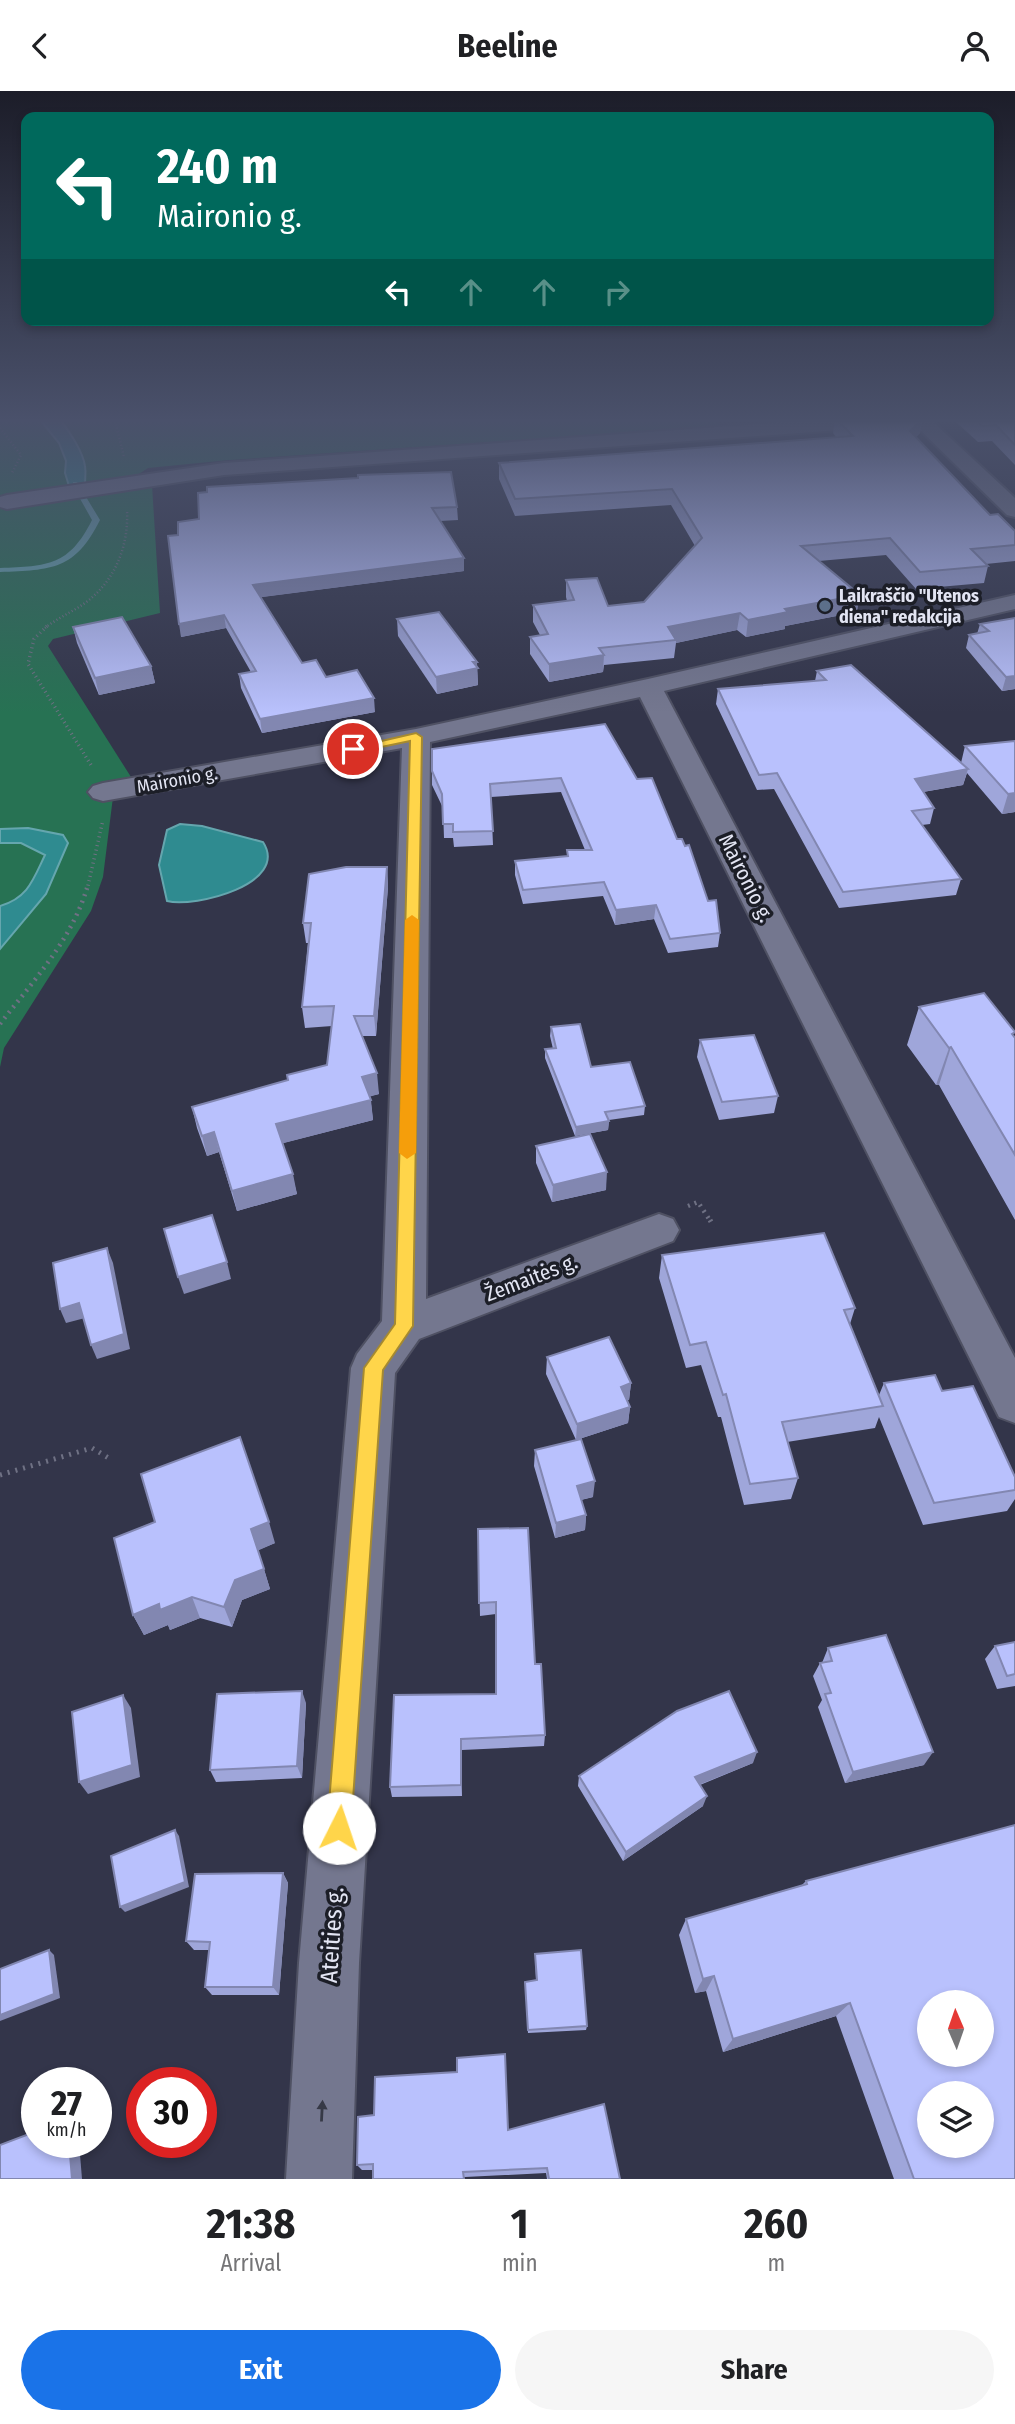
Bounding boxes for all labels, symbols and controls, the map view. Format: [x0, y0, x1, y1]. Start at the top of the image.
icon: back [21, 27, 59, 65]
text: Beeline [457, 27, 558, 65]
icon: person [956, 27, 994, 65]
text: 240 m [157, 137, 278, 196]
icon: left [42, 140, 133, 231]
text: Maironio g. [157, 197, 302, 235]
icon: left [379, 273, 417, 311]
icon: ahead [452, 273, 490, 311]
icon: ahead [525, 273, 563, 311]
icon: right [598, 273, 636, 311]
place label: Laikraščio "Utenos diena" redakcija [839, 585, 979, 628]
marker: Laikraščio "Utenos diena" redakcija [817, 598, 833, 614]
pin [323, 719, 383, 779]
icon: arrive [334, 730, 372, 768]
street label: Maironio g. [135, 762, 219, 798]
street label: Maironio g. [713, 830, 779, 926]
street label: Žemaitės g. [481, 1249, 581, 1307]
position arrow [302, 1791, 376, 1865]
street label: Ateities g. [315, 1886, 349, 1984]
north arrow [917, 1990, 994, 2067]
map controls [917, 1990, 994, 2158]
speed limit sign: 30 [126, 2067, 217, 2158]
button: layers [917, 2081, 994, 2158]
text: 27 [51, 2082, 82, 2124]
one-way arrow [317, 2100, 328, 2122]
text: km/h [46, 2119, 87, 2141]
text: 21:38 [207, 2199, 295, 2249]
text: 1 [511, 2199, 529, 2249]
text: 260 [744, 2199, 808, 2249]
text: Arrival [220, 2249, 281, 2277]
text: min [502, 2249, 538, 2277]
text: m [767, 2249, 785, 2277]
button: Exit [21, 2330, 501, 2410]
button: Share [515, 2330, 994, 2410]

